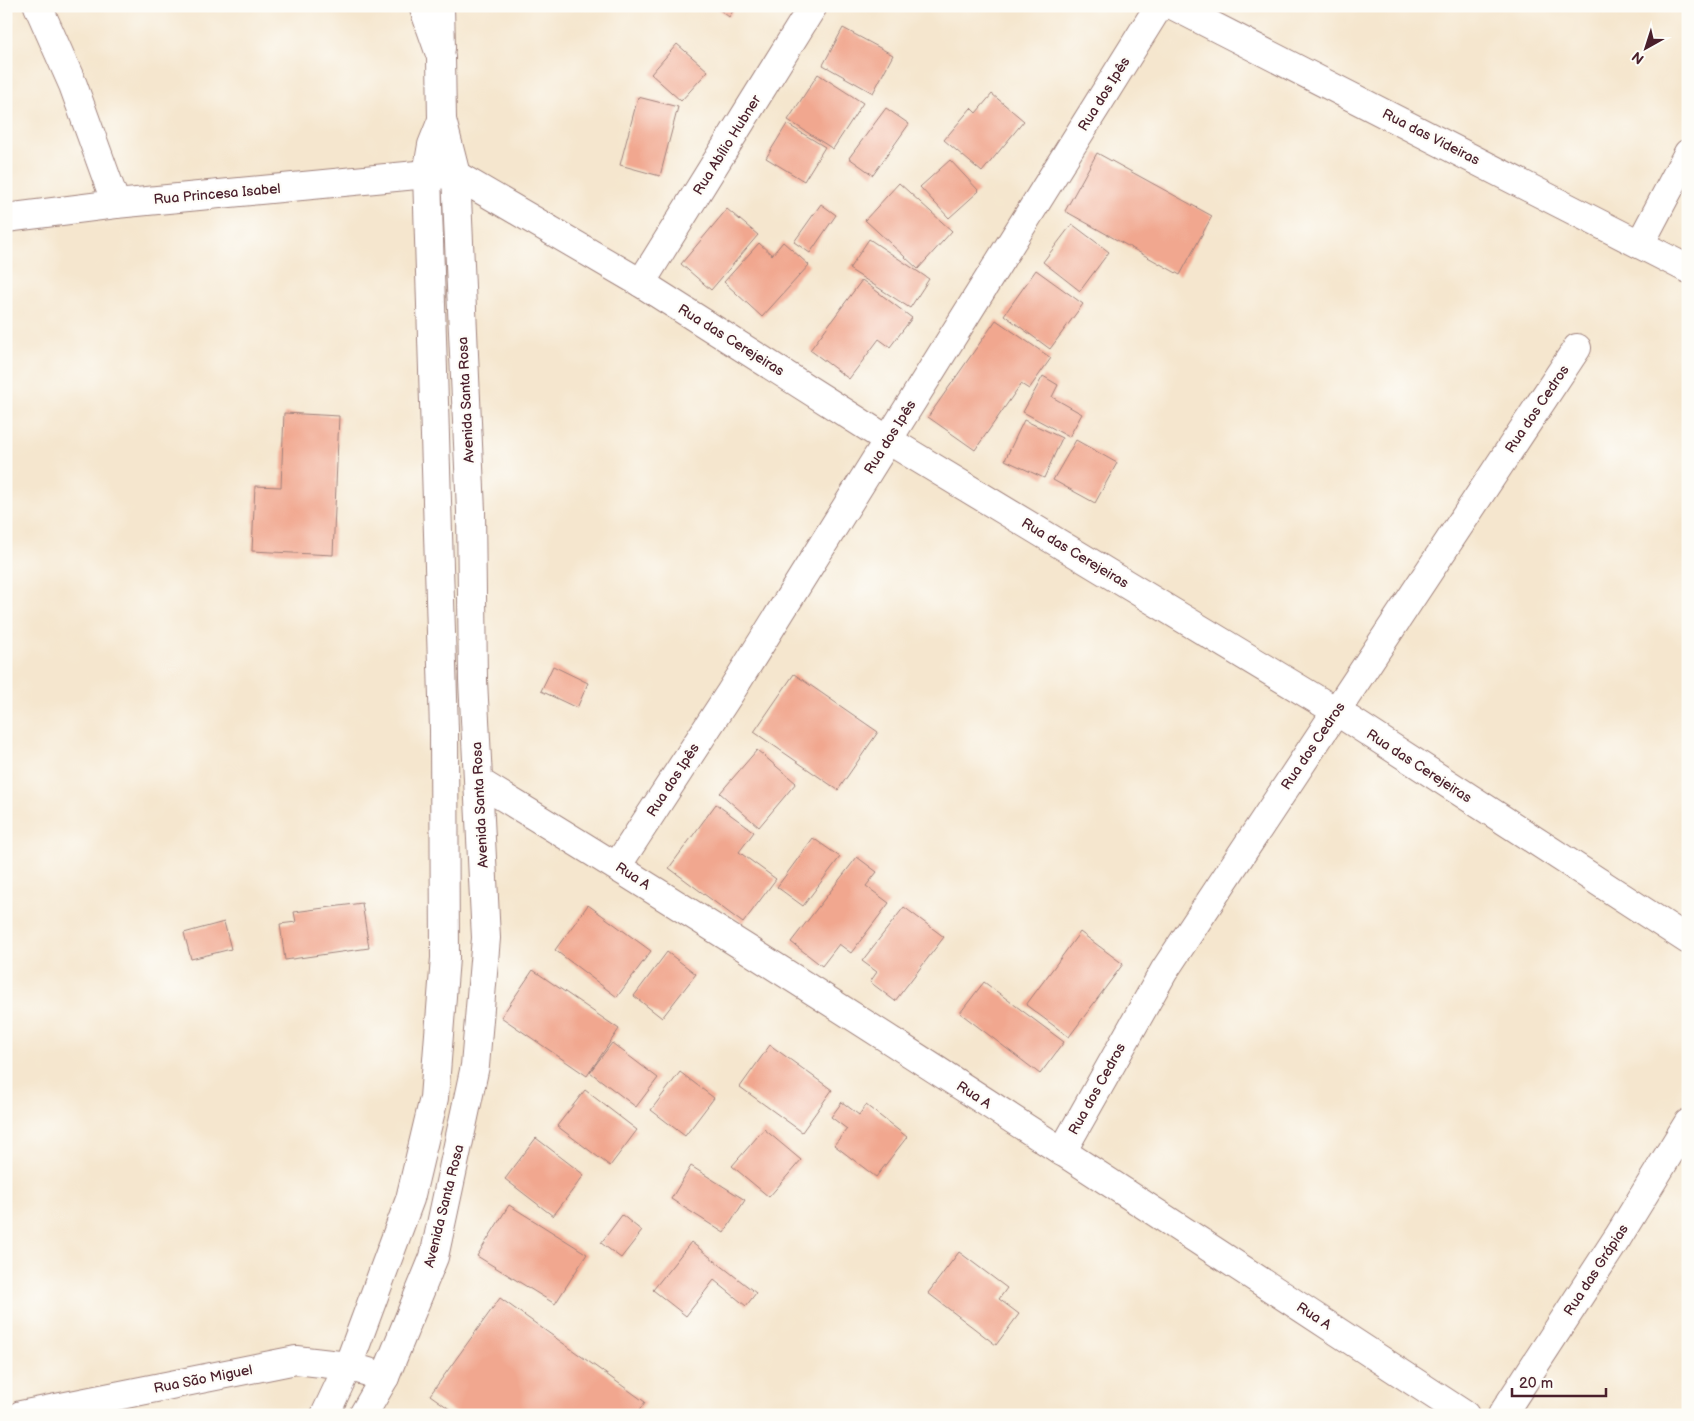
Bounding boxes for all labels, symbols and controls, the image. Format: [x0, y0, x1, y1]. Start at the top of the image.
north arrow [1622, 22, 1672, 72]
text: N [1629, 48, 1648, 68]
street label: Rua dos Ipês [1075, 54, 1133, 134]
street label: Rua Abílio Hubner [689, 91, 765, 198]
street label: Rua das Videiras [1380, 105, 1483, 169]
street label: Rua Princesa Isabel [153, 180, 281, 208]
street label: Rua das Cerejeiras [675, 300, 787, 380]
street label: Avenida Santa Rosa [454, 336, 478, 464]
street label: Rua dos Cedros [1501, 362, 1573, 456]
street label: Rua dos Ipês [861, 397, 919, 477]
street label: Rua das Cerejeiras [1018, 514, 1132, 592]
street label: Rua dos Cedros [1277, 699, 1349, 793]
street label: Rua das Cerejeiras [1363, 726, 1475, 806]
street label: Rua dos Ipês [643, 740, 703, 820]
street label: Avenida Santa Rosa [468, 741, 492, 869]
street label: Rua A [612, 859, 654, 894]
street label: Rua dos Cedros [1065, 1040, 1129, 1138]
street label: Rua A [953, 1078, 995, 1113]
street label: Avenida Santa Rosa [420, 1143, 468, 1269]
street label: Rua das Grápias [1560, 1221, 1632, 1319]
street label: Rua A [1293, 1299, 1335, 1334]
street label: Rua São Miguel [152, 1361, 254, 1397]
scale bar [1512, 1366, 1605, 1398]
text: 20 m [1519, 1374, 1553, 1393]

